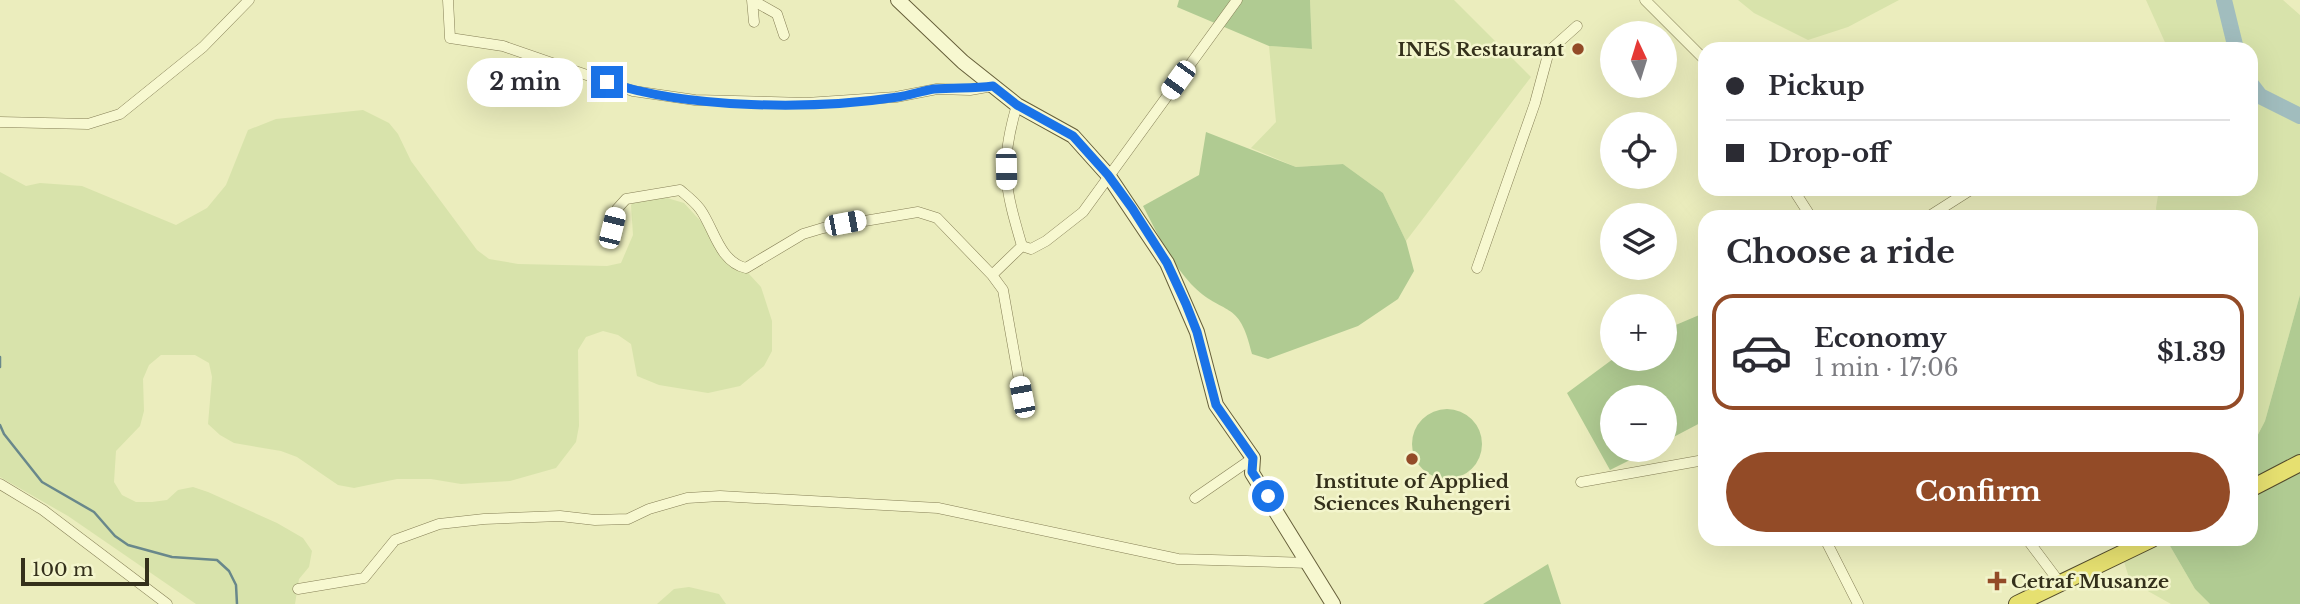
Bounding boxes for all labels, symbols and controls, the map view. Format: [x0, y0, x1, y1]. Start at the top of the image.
north arrow [1600, 21, 1676, 98]
map controls [1600, 21, 1677, 462]
place label: INES Restaurant [1397, 38, 1565, 61]
marker: INES Restaurant [1570, 41, 1586, 57]
callout: 2 min [467, 57, 582, 106]
car [1158, 57, 1199, 103]
route end [591, 66, 623, 98]
text: 2 min [489, 68, 561, 96]
text: Pickup [1768, 70, 1865, 102]
button: locate [1600, 112, 1677, 189]
text: Drop-off [1768, 137, 1889, 169]
car [996, 148, 1017, 190]
button: layers [1600, 203, 1677, 280]
car [597, 205, 628, 251]
car [823, 209, 868, 237]
text: Choose a ride [1726, 232, 1955, 272]
button: + [1600, 294, 1677, 371]
icon: car [1730, 321, 1793, 384]
text: Economy [1814, 322, 1947, 354]
text: $1.39 [2157, 336, 2226, 368]
text: 1 min · 17:06 [1814, 354, 1959, 382]
car [1008, 374, 1037, 420]
button: − [1600, 385, 1677, 462]
marker: Institute of Applied Sciences Ruhengeri [1404, 451, 1420, 467]
button: Confirm [1726, 452, 2230, 532]
place label: Institute of Applied Sciences Ruhengeri [1314, 470, 1511, 515]
route start [1252, 480, 1284, 512]
scale bar [21, 555, 149, 587]
text: 100 m [32, 558, 93, 581]
place label: Cetraf Musanze [2011, 570, 2169, 593]
marker: Cetraf Musanze [1989, 573, 2005, 589]

